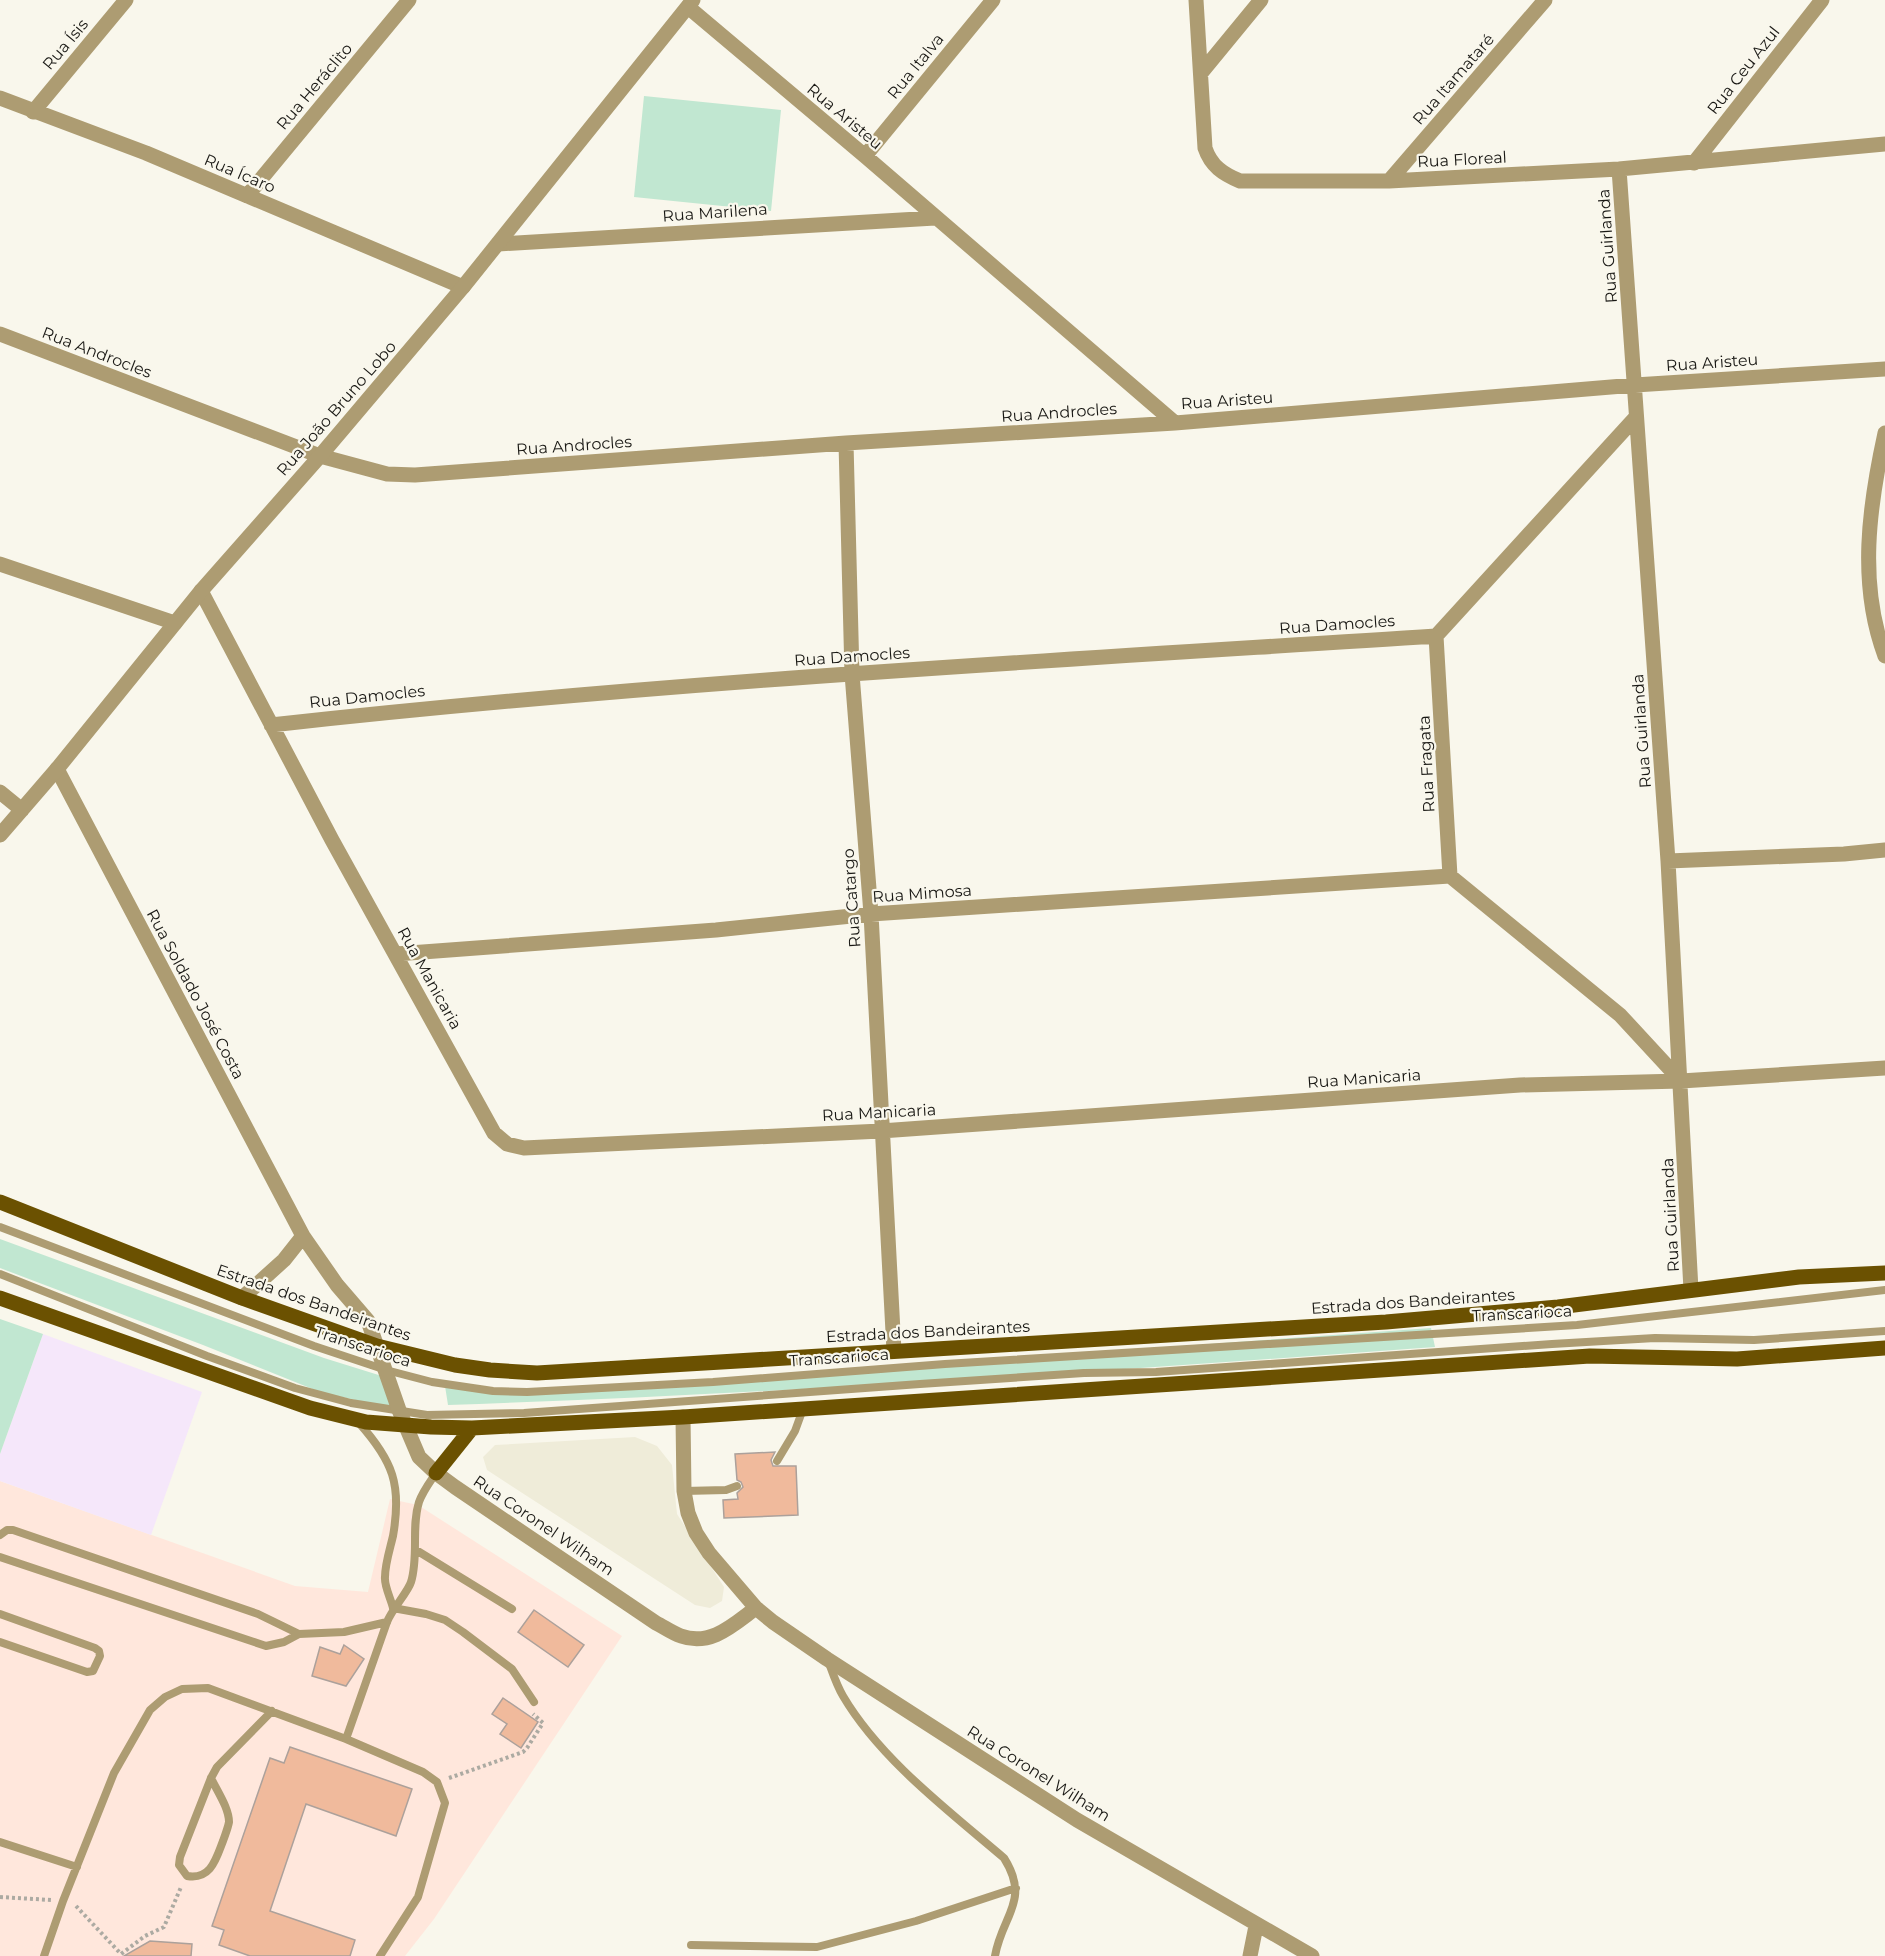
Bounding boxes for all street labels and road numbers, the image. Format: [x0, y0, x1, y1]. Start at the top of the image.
street label: Rua Ísis [39, 15, 92, 74]
street label: Rua Ceu Azul [1703, 23, 1784, 118]
street label: Rua Italva [883, 30, 947, 103]
street label: Rua Itamataré [1409, 30, 1498, 129]
street label: Rua Heráclito [273, 39, 356, 134]
street label: Rua Aristeu [803, 79, 886, 153]
street label: Rua Floreal [1417, 148, 1507, 171]
street label: Rua Ícaro [201, 150, 278, 197]
street label: Rua Guirlanda [1594, 188, 1621, 304]
street label: Rua Marilena [662, 199, 768, 226]
street label: Rua Androcles [39, 323, 155, 382]
street label: Rua João Bruno Lobo [273, 337, 400, 480]
street label: Rua Aristeu [1665, 350, 1759, 375]
street label: Rua Aristeu [1180, 388, 1274, 413]
street label: Rua Androcles [1001, 399, 1118, 426]
street label: Rua Androcles [516, 432, 633, 459]
street label: Rua Damocles [1278, 611, 1396, 638]
street label: Rua Damocles [793, 643, 911, 670]
street label: Rua Guirlanda [1628, 673, 1655, 789]
street label: Rua Damocles [308, 681, 426, 712]
street label: Rua Fragata [1414, 715, 1439, 813]
street label: Rua Catargo [839, 848, 864, 948]
street label: Rua Mimosa [872, 881, 972, 906]
street label: Rua Soldado José Costa [143, 906, 248, 1082]
street label: Rua Manicaria [394, 924, 466, 1033]
street label: Rua Manicaria [1306, 1065, 1422, 1092]
street label: Rua Manicaria [821, 1100, 937, 1125]
street label: Rua Guirlanda [1658, 1157, 1683, 1273]
street label: Estrada dos Bandeirantes [214, 1260, 414, 1345]
street label: Estrada dos Bandeirantes [1310, 1285, 1516, 1318]
street label: Transcarioca [1471, 1301, 1573, 1326]
street label: Estrada dos Bandeirantes [826, 1317, 1031, 1346]
street label: Transcarioca [312, 1322, 413, 1371]
street label: Transcarioca [788, 1345, 890, 1370]
street label: Rua Coronel Wilham [470, 1471, 618, 1580]
street label: Rua Coronel Wilham [964, 1722, 1114, 1825]

